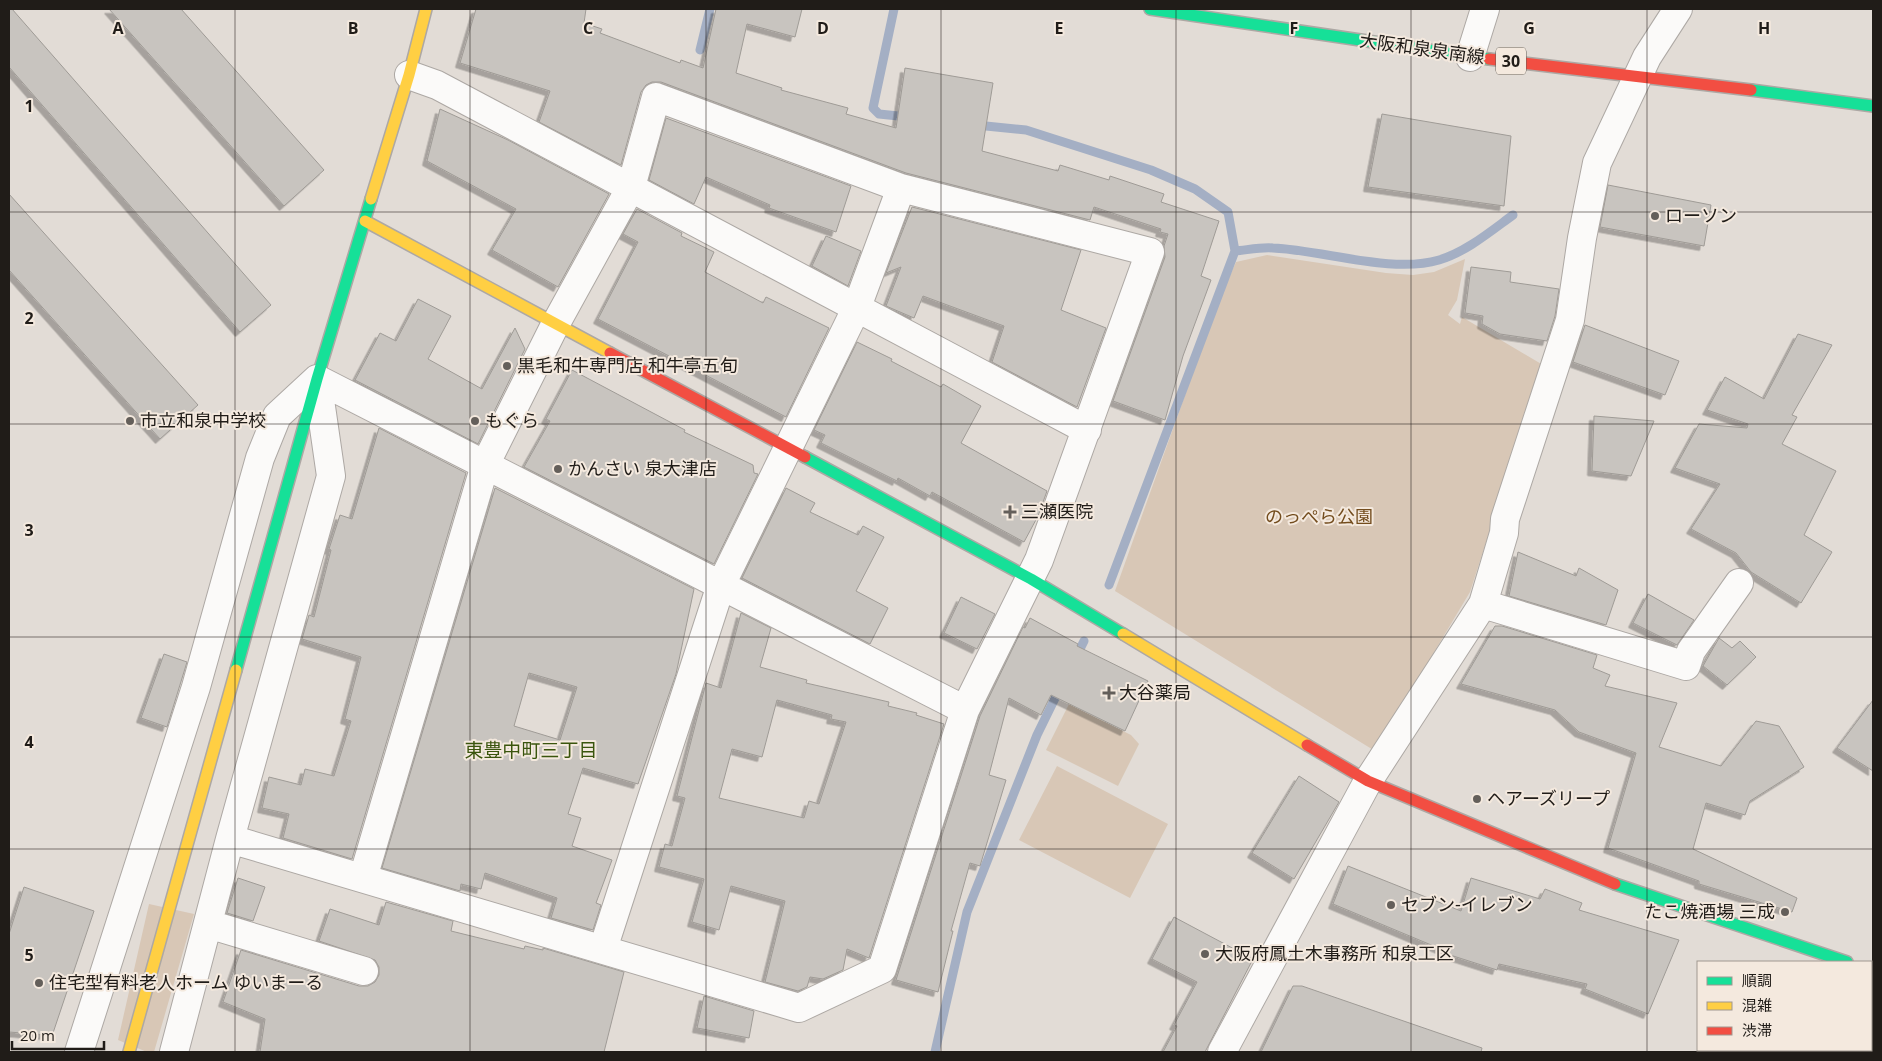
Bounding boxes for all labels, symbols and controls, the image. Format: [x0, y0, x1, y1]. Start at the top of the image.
text: A [112, 17, 124, 39]
text: B [348, 17, 358, 39]
text: C [583, 17, 593, 39]
text: D [817, 17, 829, 39]
text: E [1055, 17, 1064, 39]
text: F [1290, 17, 1298, 39]
text: G [1523, 17, 1535, 39]
text: H [1758, 17, 1770, 39]
street label: 大阪和泉泉南線 [1358, 27, 1486, 69]
road number: 30 [1496, 48, 1526, 74]
text: 1 [24, 95, 34, 117]
place label: ローソン [1665, 203, 1737, 227]
marker: ローソン [1649, 210, 1661, 222]
text: 2 [24, 307, 34, 329]
place label: 黒毛和牛専門店 和牛亭五旬 [517, 353, 738, 377]
marker: 黒毛和牛専門店 和牛亭五旬 [501, 360, 513, 372]
place label: 市立和泉中学校 [140, 408, 266, 432]
place label: もぐら [485, 408, 539, 432]
marker: 市立和泉中学校 [124, 415, 136, 427]
marker: もぐら [469, 415, 481, 427]
place label: かんさい 泉大津店 [568, 456, 717, 480]
marker: かんさい 泉大津店 [552, 463, 564, 475]
place label: 三瀬医院 [1021, 499, 1093, 523]
park label: のっぺら公園 [1265, 504, 1373, 528]
marker: 三瀬医院 [1003, 505, 1017, 519]
text: 3 [24, 519, 34, 541]
place label: 大谷薬局 [1119, 680, 1191, 704]
marker: 大谷薬局 [1103, 687, 1115, 699]
text: 4 [24, 731, 34, 753]
district label: 東豊中町三丁目 [464, 737, 598, 763]
place label: ヘアーズリープ [1487, 786, 1610, 810]
marker: ヘアーズリープ [1471, 793, 1483, 805]
place label: セブン-イレブン [1401, 892, 1533, 916]
marker: セブン-イレブン [1385, 899, 1397, 911]
place label: たこ焼酒場 三成 [1644, 899, 1775, 923]
marker: たこ焼酒場 三成 [1779, 906, 1791, 918]
place label: 大阪府鳳土木事務所 和泉工区 [1215, 941, 1454, 965]
text: 5 [24, 944, 34, 966]
marker: 大阪府鳳土木事務所 和泉工区 [1199, 948, 1211, 960]
legend [1697, 961, 1872, 1051]
place label: 住宅型有料老人ホーム ゆいまーる [49, 970, 323, 994]
text: 順調 [1742, 970, 1772, 990]
marker: 住宅型有料老人ホーム ゆいまーる [33, 977, 45, 989]
text: 混雑 [1742, 995, 1772, 1015]
scale bar [12, 1018, 105, 1050]
text: 渋滞 [1742, 1020, 1772, 1040]
text: 20 m [20, 1025, 55, 1045]

